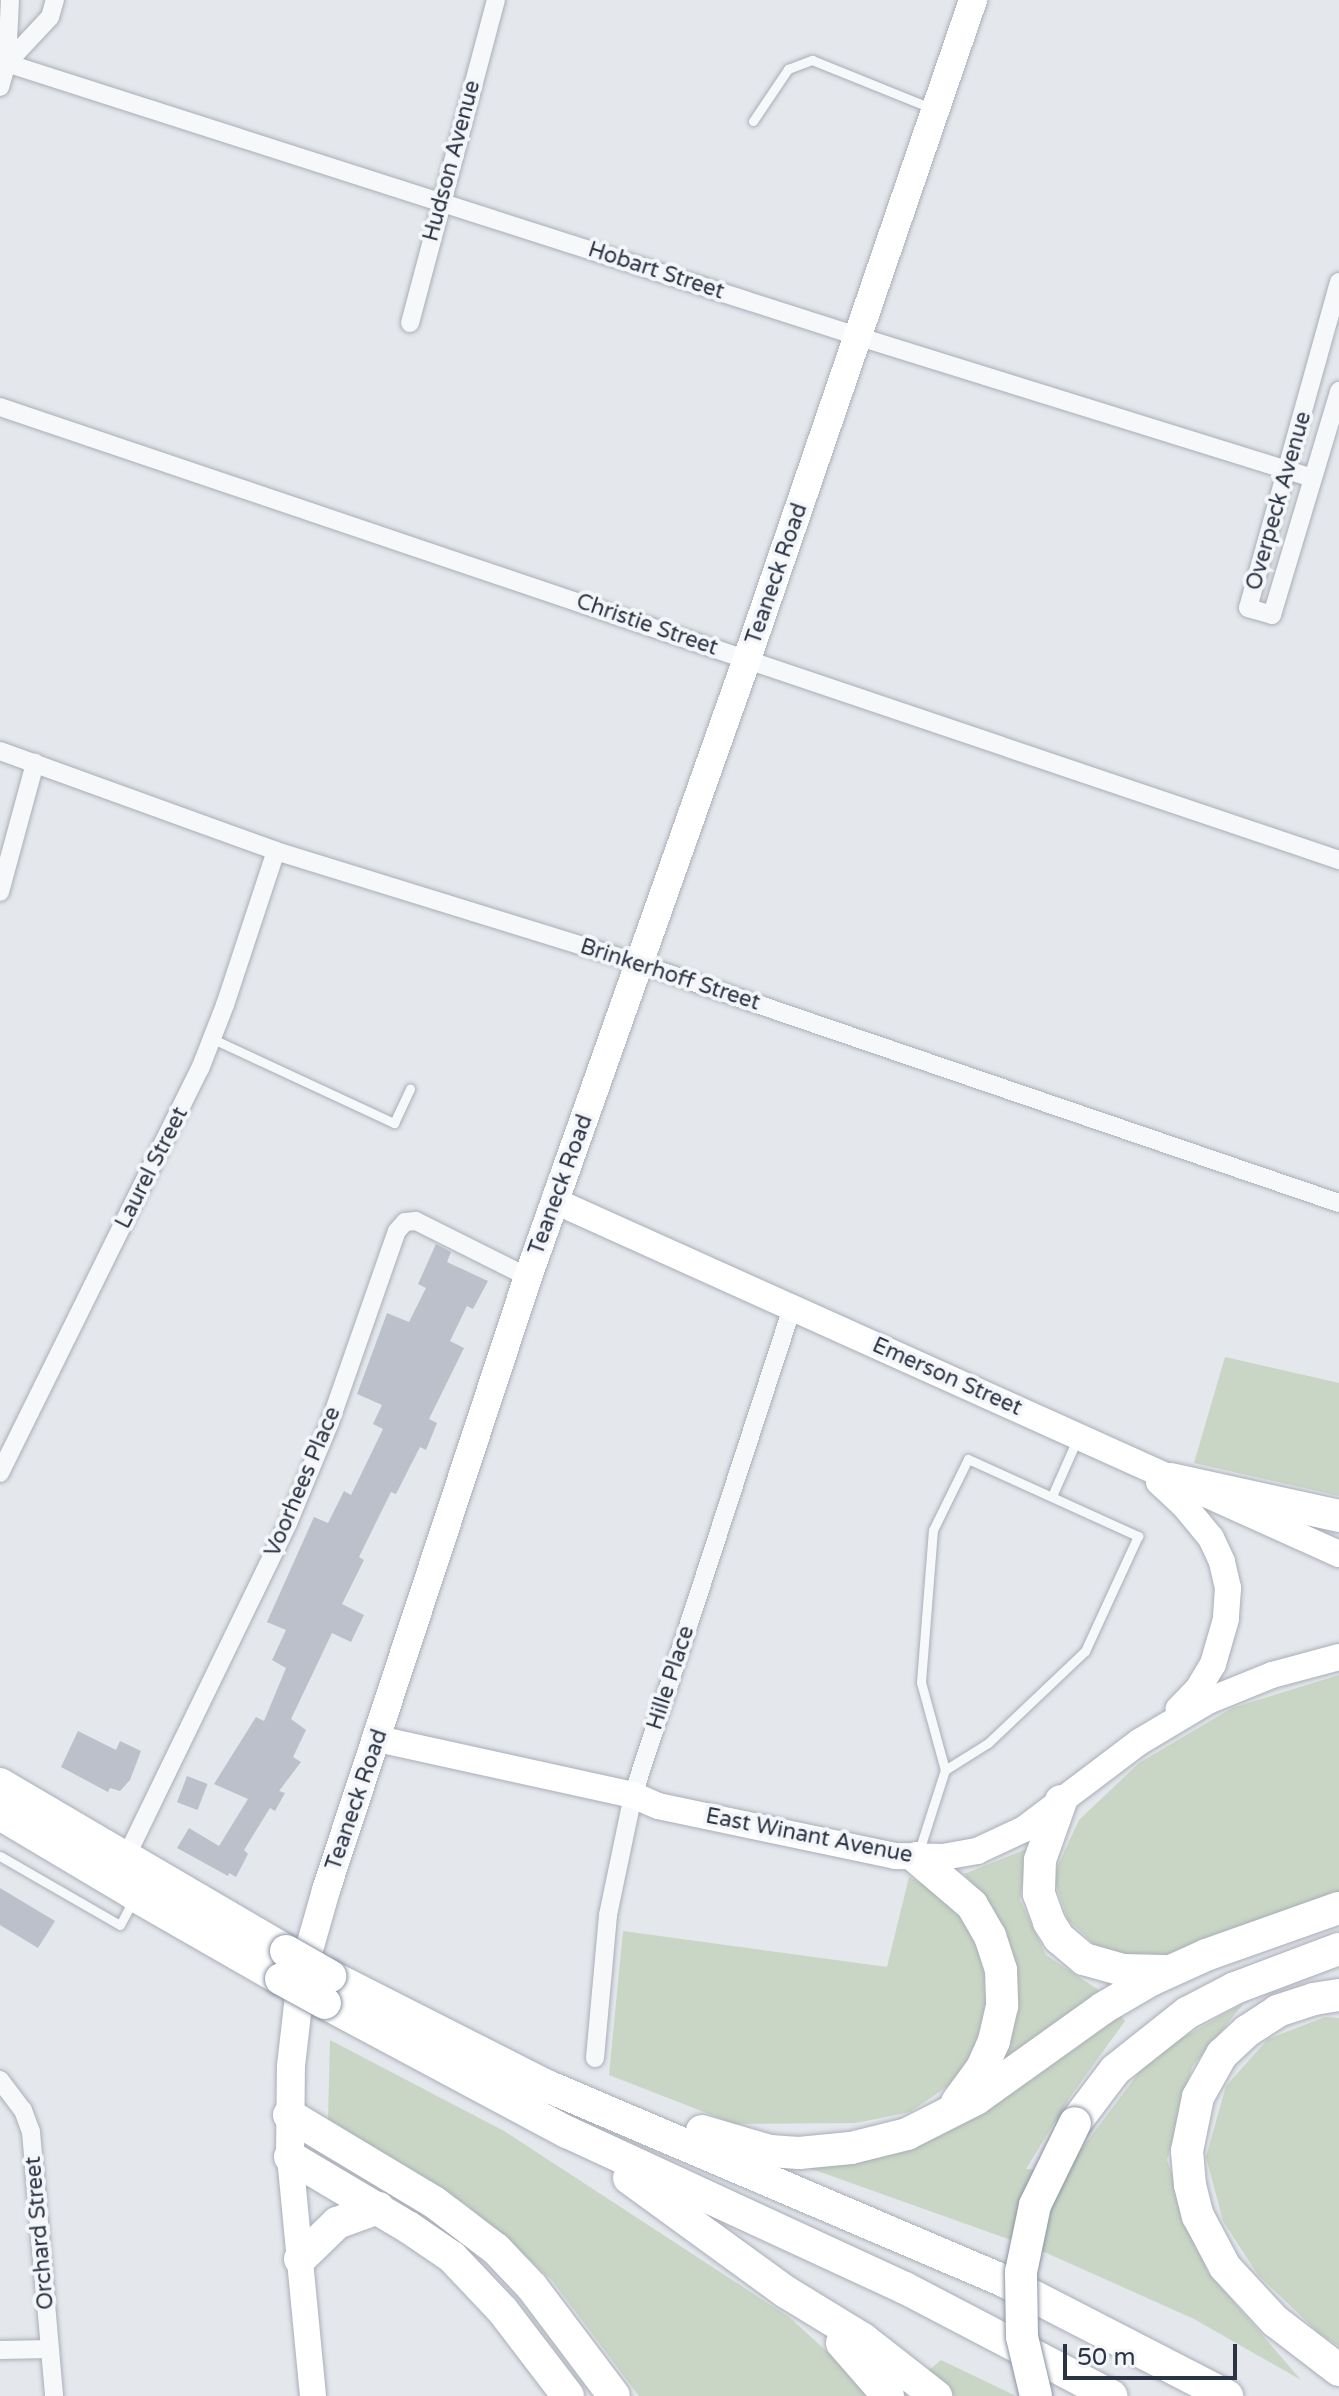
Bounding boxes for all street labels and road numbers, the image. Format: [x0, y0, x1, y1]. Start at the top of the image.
street label: Hudson Avenue [418, 78, 486, 244]
street label: Hobart Street [585, 237, 727, 305]
street label: Overpeck Avenue [1241, 409, 1317, 593]
street label: Teaneck Road [741, 500, 813, 648]
street label: Christie Street [573, 588, 721, 662]
street label: Brinkerhoff Street [577, 933, 763, 1017]
street label: Laurel Street [110, 1103, 194, 1233]
street label: Teaneck Road [523, 1111, 599, 1259]
street label: Emerson Street [868, 1332, 1026, 1422]
street label: Voorhees Place [260, 1403, 346, 1561]
street label: Hille Place [642, 1623, 700, 1733]
street label: Teaneck Road [321, 1726, 393, 1874]
street label: East Winant Avenue [703, 1803, 915, 1869]
street label: Orchard Street [20, 2155, 60, 2311]

